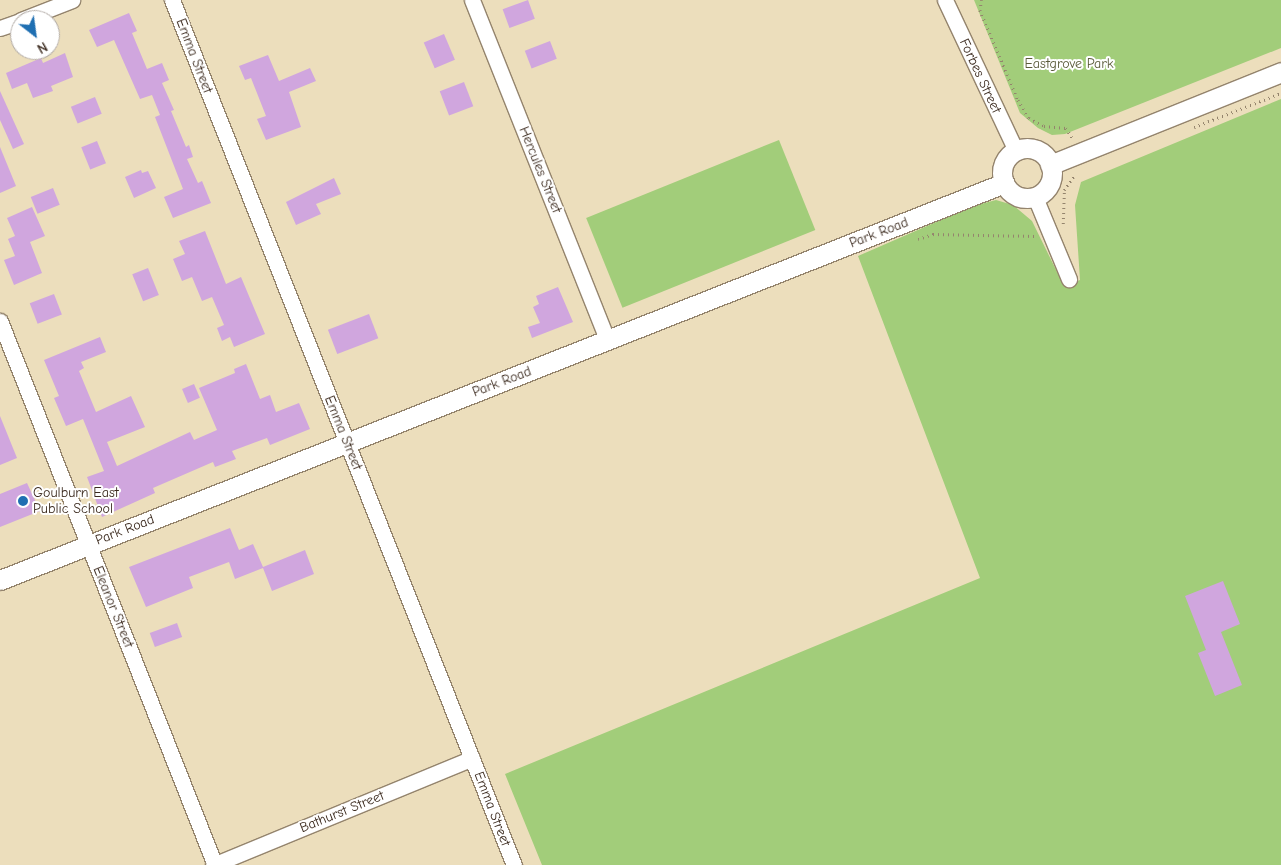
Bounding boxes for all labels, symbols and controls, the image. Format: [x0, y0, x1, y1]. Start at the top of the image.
north arrow [10, 10, 60, 60]
street label: Emma Street [172, 16, 216, 96]
street label: Forbes Street [955, 36, 1005, 116]
text: N [34, 38, 50, 57]
park label: Eastgrove Park [1024, 56, 1114, 72]
street label: Hercules Street [515, 124, 565, 216]
street label: Park Road [847, 214, 911, 252]
street label: Park Road [470, 363, 534, 401]
street label: Emma Street [320, 393, 366, 473]
place label: Goulburn East Public School [33, 485, 119, 518]
marker: Goulburn East Public School [17, 495, 29, 507]
street label: Park Road [93, 511, 157, 549]
street label: Eleanor Street [89, 564, 137, 650]
street label: Emma Street [470, 769, 514, 849]
street label: Bathurst Street [297, 787, 387, 837]

